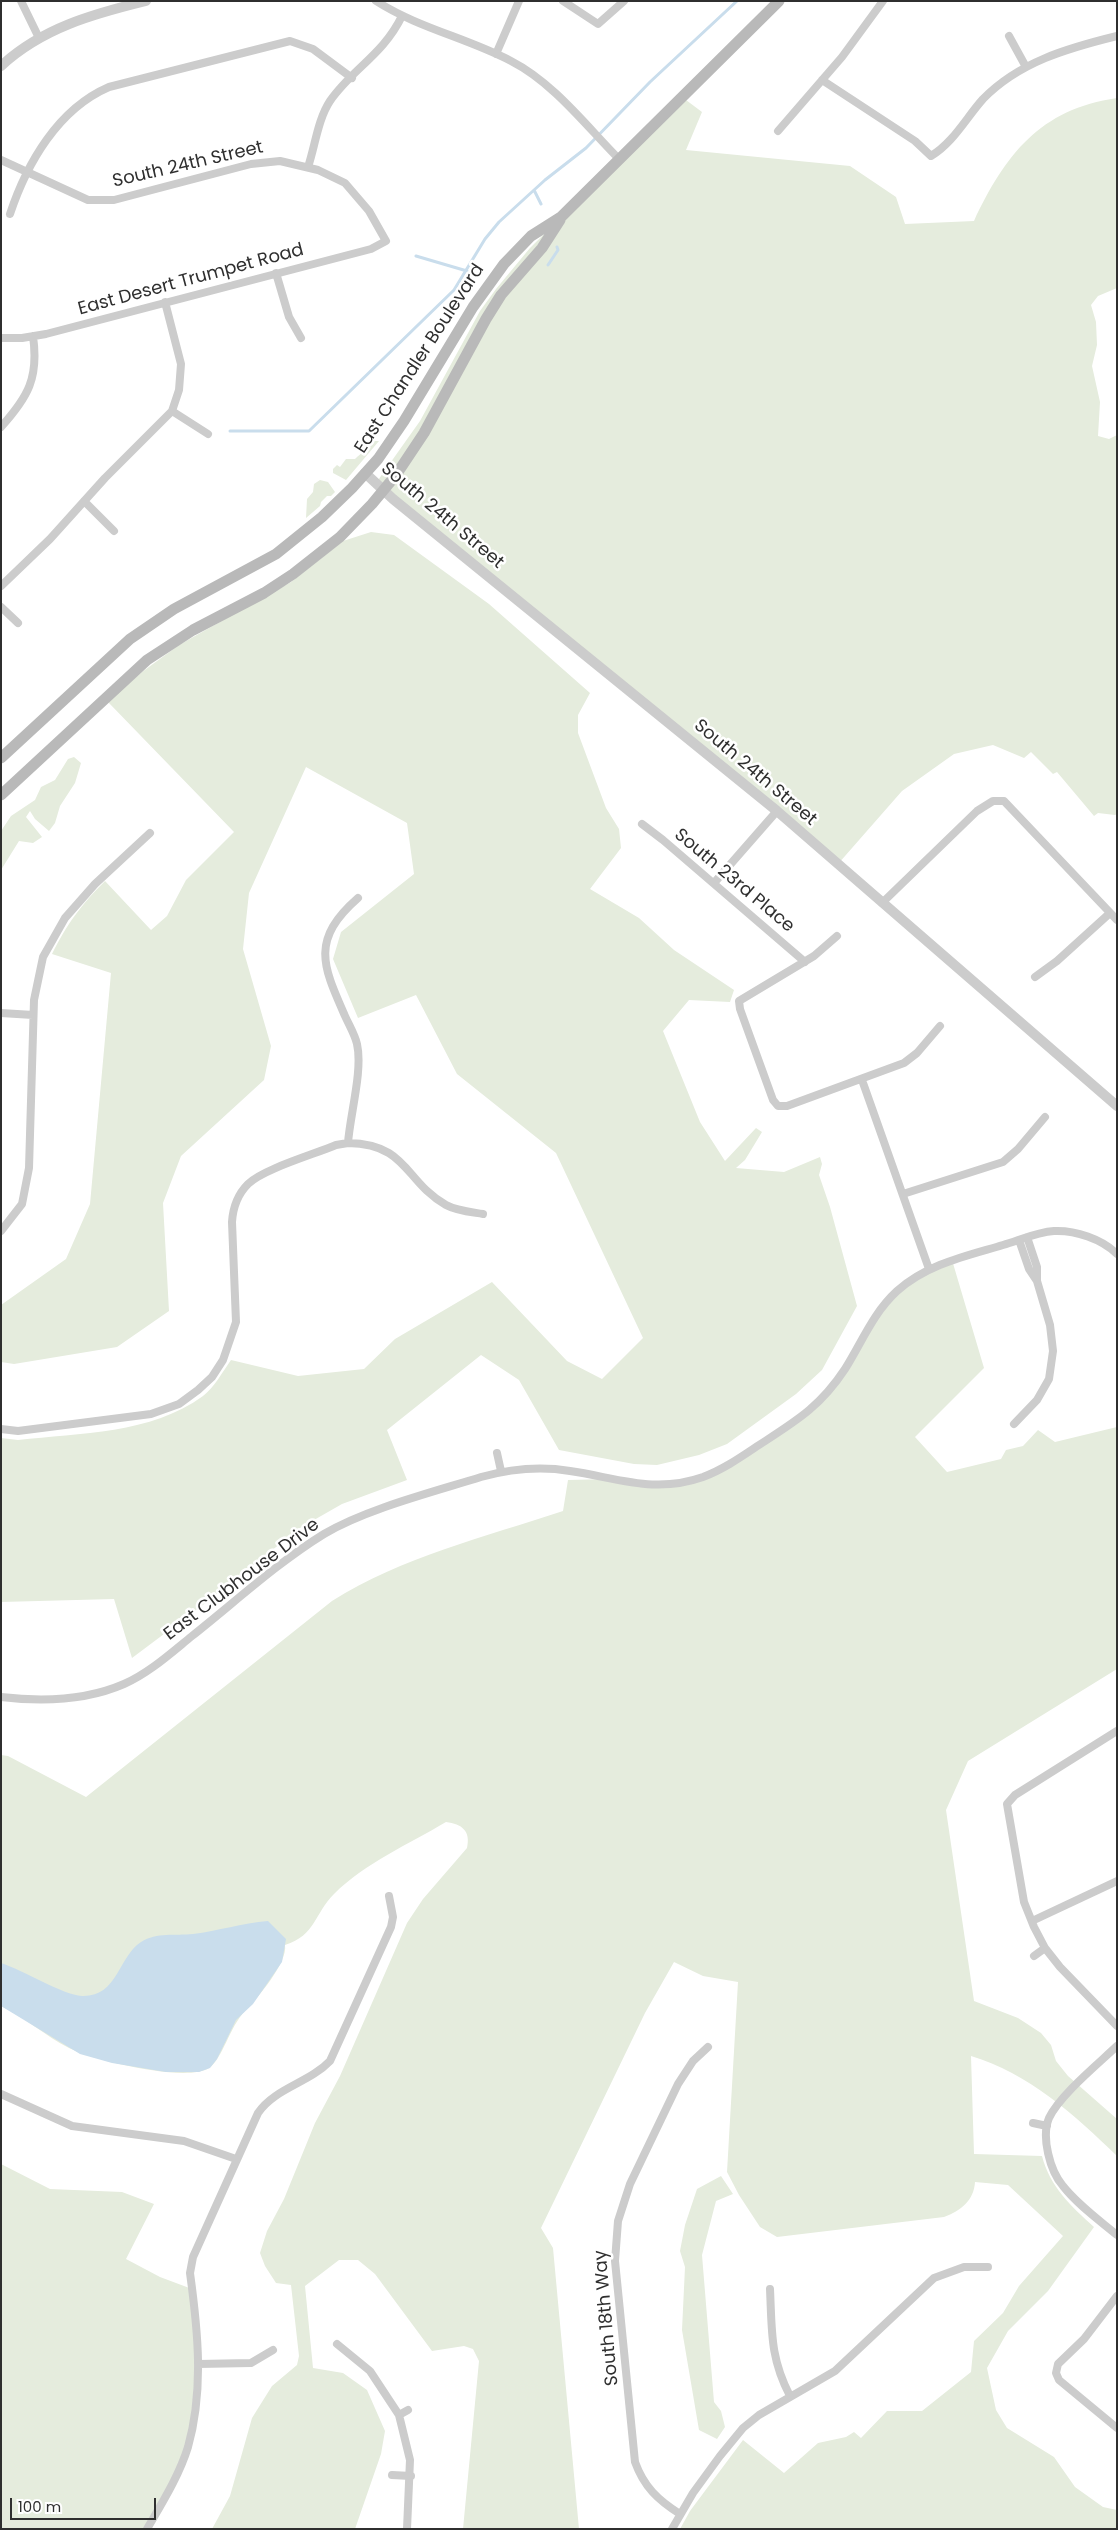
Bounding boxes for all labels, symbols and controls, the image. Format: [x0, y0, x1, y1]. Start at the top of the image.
street label: South 24th Street [111, 137, 265, 193]
street label: East Desert Trumpet Road [76, 239, 306, 321]
street label: East Chandler Boulevard [351, 260, 489, 458]
street label: South 24th Street [376, 458, 508, 574]
street label: South 24th Street [689, 715, 821, 831]
street label: South 23rd Place [670, 824, 798, 938]
street label: East Clubhouse Drive [160, 1514, 324, 1646]
street label: South 18th Way [590, 2249, 624, 2387]
scale bar [12, 2488, 159, 2520]
text: 100 m [18, 2496, 61, 2517]

